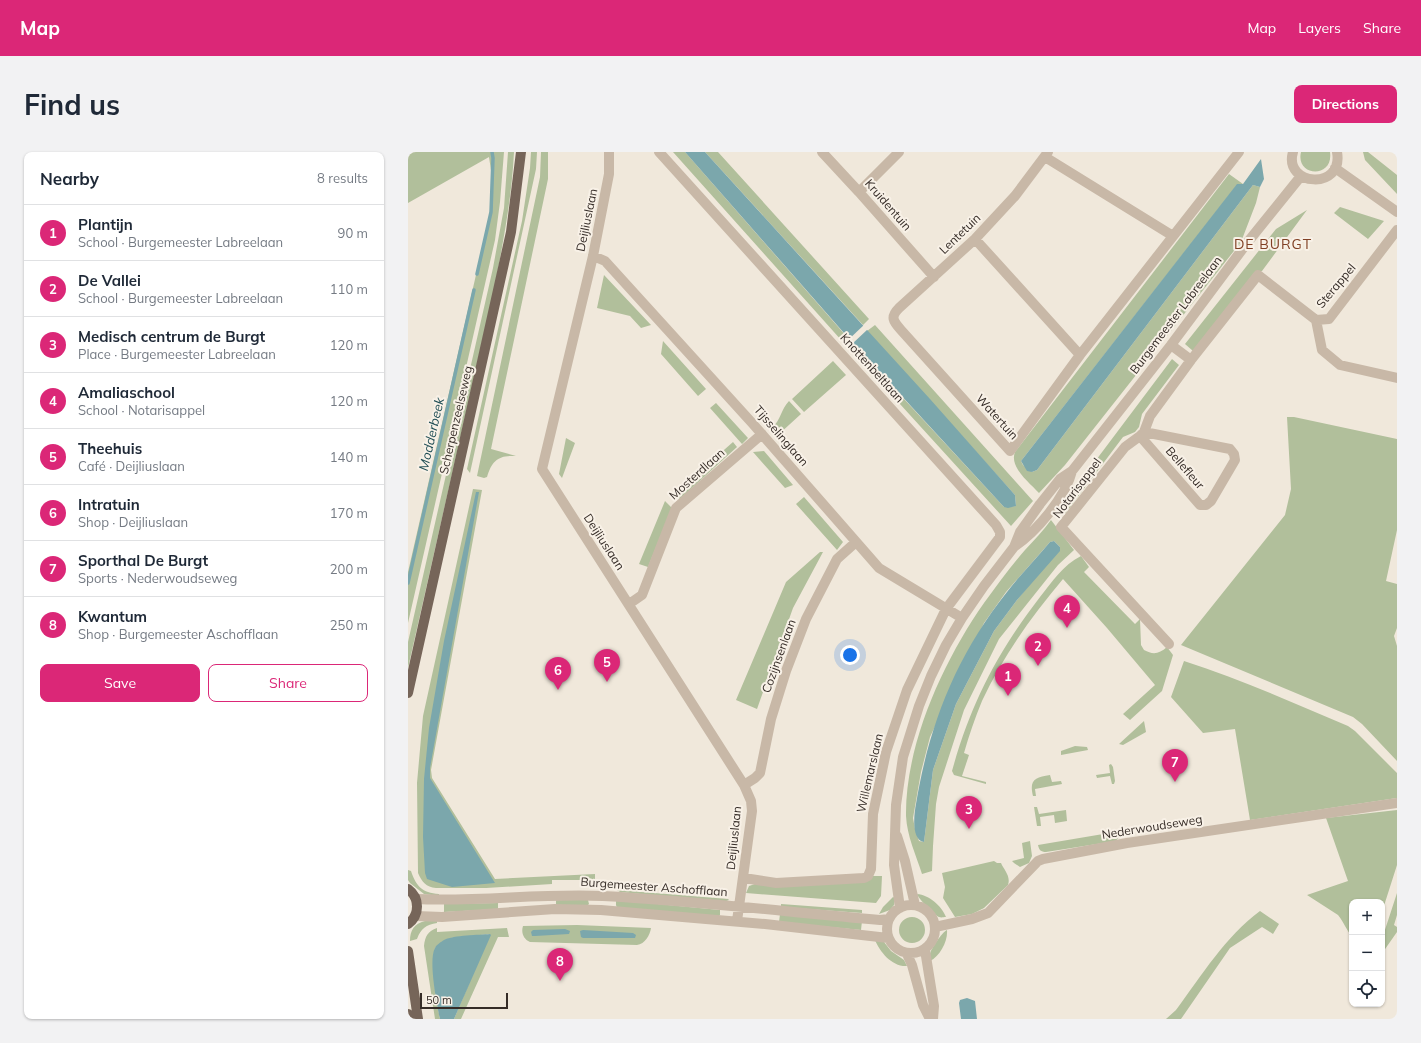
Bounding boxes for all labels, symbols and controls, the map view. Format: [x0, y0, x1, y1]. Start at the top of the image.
text: Map [20, 16, 60, 40]
text: Map [1247, 19, 1276, 37]
text: Layers [1298, 19, 1341, 37]
text: Share [1363, 19, 1401, 37]
button: Directions [1294, 85, 1397, 123]
text: Find us [24, 87, 120, 122]
text: Nearby [40, 168, 99, 189]
text: 8 results [317, 170, 368, 186]
street label: Kruidentuin [862, 176, 915, 234]
street label: Deijliuslaan [573, 187, 601, 253]
street label: Lentetuin [936, 210, 983, 257]
text: Plantijn [78, 215, 133, 234]
text: 1 [49, 225, 57, 241]
text: 90 m [338, 225, 368, 241]
text: School · Burgemeester Labreelaan [78, 234, 283, 250]
district label: DE BURGT [1234, 235, 1312, 253]
street label: Burgemeester Labreelaan [1126, 253, 1225, 376]
street label: Sterappel [1313, 260, 1359, 311]
text: De Vallei [78, 271, 141, 290]
text: 2 [49, 281, 57, 297]
text: 110 m [330, 281, 368, 297]
text: School · Burgemeester Labreelaan [78, 290, 283, 306]
text: Medisch centrum de Burgt [78, 327, 265, 346]
street label: Knottenbeltlaan [837, 330, 907, 405]
text: 3 [49, 337, 57, 353]
text: 120 m [330, 337, 368, 353]
text: Place · Burgemeester Labreelaan [78, 346, 276, 362]
street label: Scherpenzeelseweg [436, 364, 475, 475]
text: Amaliaschool [78, 383, 175, 402]
street label: Watertuin [973, 391, 1022, 443]
text: 4 [49, 393, 57, 409]
text: 120 m [330, 393, 368, 409]
water label: Modderbeek [415, 396, 447, 472]
text: School · Notarisappel [78, 402, 205, 418]
street label: Tijsselinglaan [751, 402, 812, 469]
text: Theehuis [78, 439, 142, 458]
street label: Bellefleur [1163, 443, 1208, 493]
street label: Mosterdlaan [666, 445, 728, 502]
text: 5 [49, 449, 57, 465]
text: 140 m [330, 449, 368, 465]
street label: Notarisappel [1049, 455, 1104, 521]
text: Café · Deijliuslaan [78, 458, 185, 474]
text: Intratuin [78, 495, 140, 514]
text: 6 [49, 505, 57, 521]
text: 170 m [330, 505, 368, 521]
street label: Deijliuslaan [581, 511, 628, 573]
text: Shop · Deijliuslaan [78, 514, 188, 530]
text: Sporthal De Burgt [78, 551, 208, 570]
text: 7 [49, 561, 57, 577]
text: 200 m [330, 561, 368, 577]
text: Sports · Nederwoudseweg [78, 570, 237, 586]
pin: 4 [1054, 595, 1080, 628]
text: Kwantum [78, 607, 147, 626]
text: 8 [49, 617, 57, 633]
text: 250 m [330, 617, 368, 633]
street label: Cozijnsenlaan [758, 617, 799, 695]
text: Shop · Burgemeester Aschofflaan [78, 626, 278, 642]
pin: 2 [1025, 633, 1051, 666]
your location [840, 645, 860, 665]
pin: 5 [594, 649, 620, 682]
pin: 6 [545, 657, 571, 690]
pin: 1 [995, 663, 1021, 696]
button: Save [40, 664, 200, 702]
button: Share [208, 664, 368, 702]
street label: Willemarslaan [853, 732, 886, 814]
pin: 7 [1162, 749, 1188, 782]
pin: 3 [956, 796, 982, 829]
street label: Deijliuslaan [723, 805, 744, 871]
street label: Nederwoudseweg [1100, 811, 1203, 842]
street label: Burgemeester Aschofflaan [580, 874, 728, 899]
map controls [1349, 899, 1385, 1007]
button: + [1349, 899, 1385, 935]
button: − [1349, 935, 1385, 971]
pin: 8 [547, 948, 573, 981]
button: locate [1349, 971, 1385, 1007]
scale bar [420, 991, 508, 1010]
text: 50 m [426, 993, 452, 1007]

